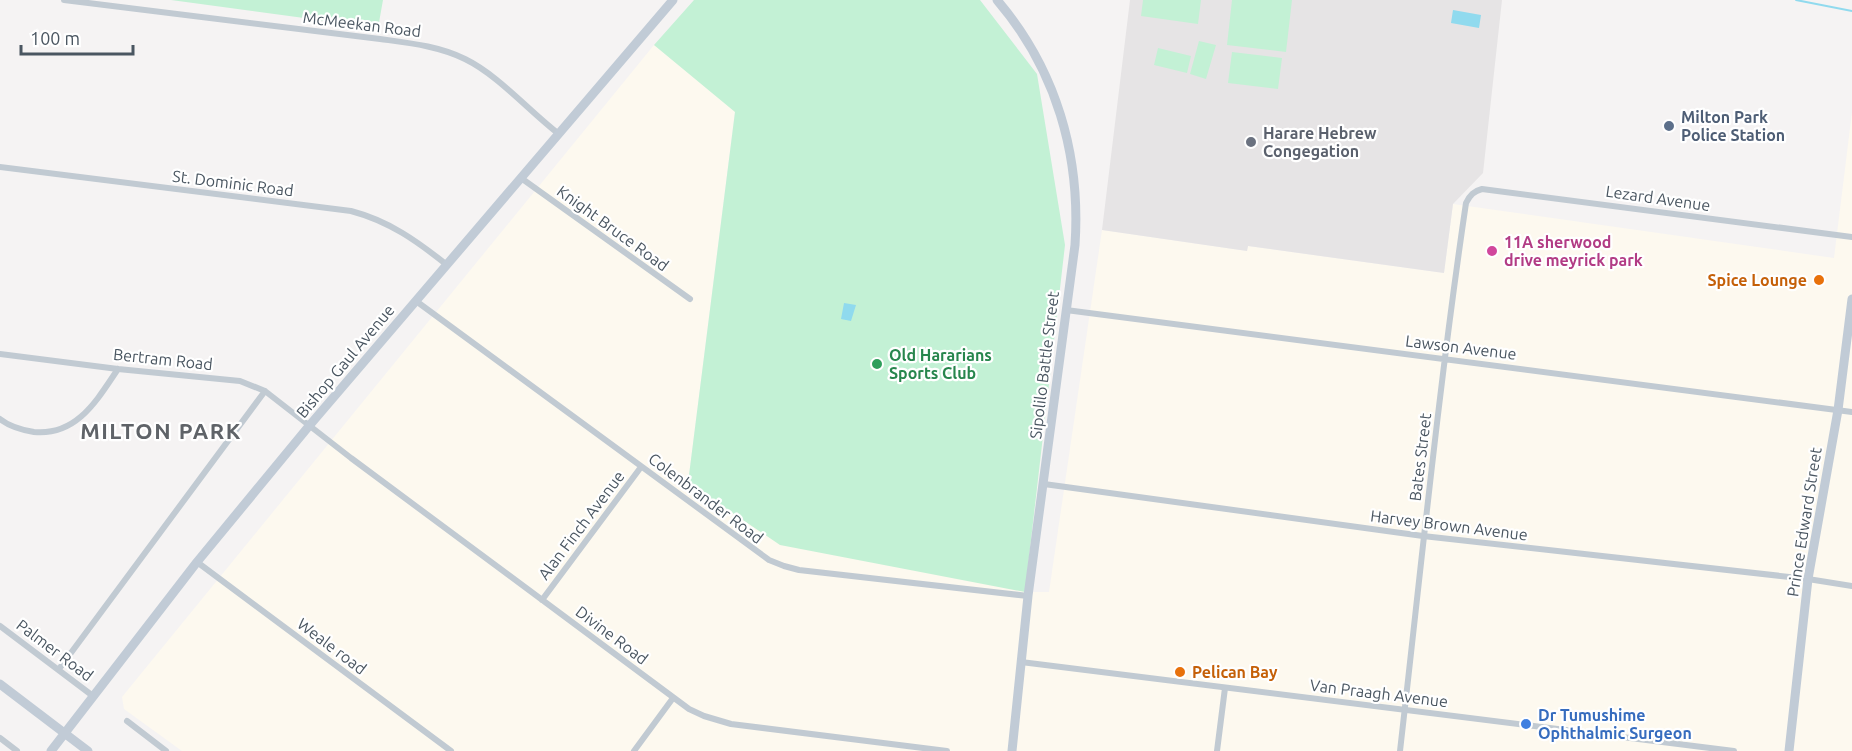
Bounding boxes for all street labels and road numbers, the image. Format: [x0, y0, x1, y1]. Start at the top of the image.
street label: McMeekan Road [302, 8, 422, 40]
street label: St. Dominic Road [171, 167, 295, 199]
street label: Knight Bruce Road [554, 182, 672, 274]
street label: Lezard Avenue [1605, 182, 1711, 214]
street label: Sipolilo Battle Street [1026, 289, 1062, 440]
street label: Bishop Gaul Avenue [292, 301, 398, 421]
street label: Lawson Avenue [1404, 331, 1518, 363]
street label: Bertram Road [112, 345, 214, 373]
street label: Bates Street [1406, 411, 1434, 502]
street label: Prince Edward Street [1783, 445, 1825, 598]
street label: Colenbrander Road [645, 449, 767, 547]
street label: Alan Finch Avenue [534, 467, 628, 583]
street label: Harvey Brown Avenue [1369, 506, 1529, 544]
street label: Divine Road [572, 602, 652, 668]
street label: Weale road [294, 614, 370, 678]
street label: Palmer Road [13, 615, 97, 685]
street label: Van Praagh Avenue [1309, 676, 1449, 710]

